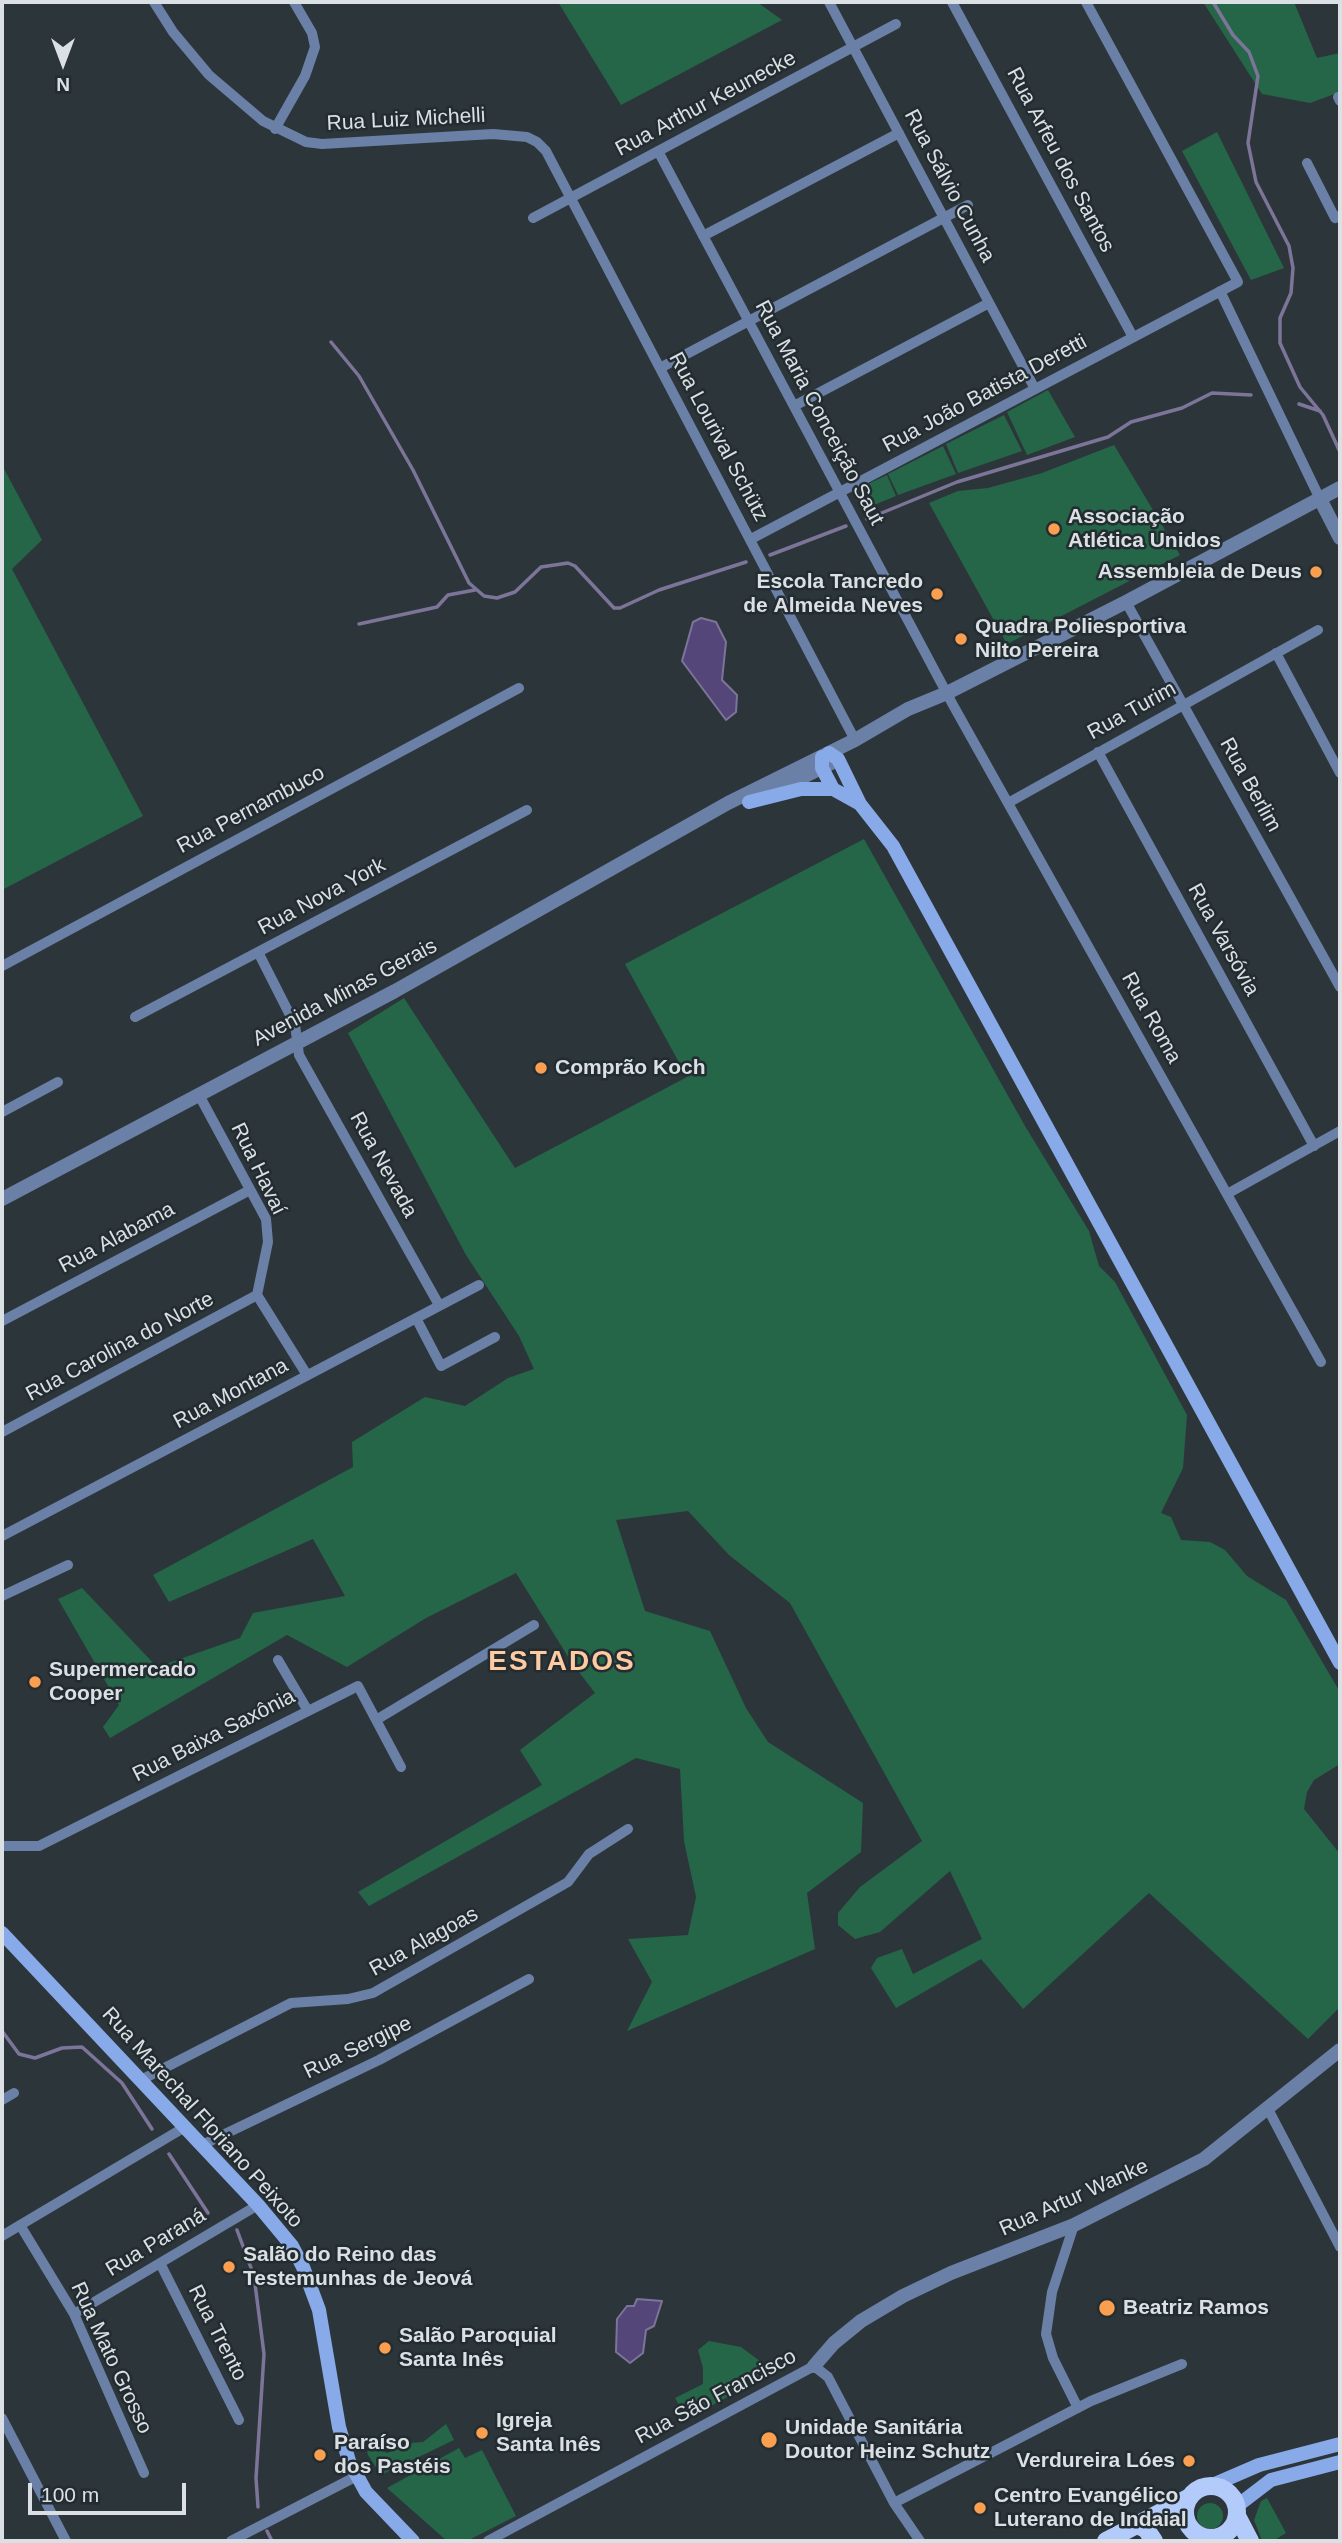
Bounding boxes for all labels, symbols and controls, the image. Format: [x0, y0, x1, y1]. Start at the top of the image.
north arrow [28, 28, 98, 98]
street label: Rua Arthur Keunecke [611, 46, 801, 162]
street label: Rua Arfeu dos Santos [1001, 63, 1119, 257]
text: N [56, 74, 70, 95]
street label: Rua Luiz Michelli [326, 103, 486, 137]
street label: Rua Sálvio Cunha [898, 105, 1000, 267]
street label: Rua Maria Conceição Saut [749, 296, 889, 530]
street label: Rua João Batista Deretti [879, 329, 1091, 459]
street label: Rua Lourival Schütz [663, 348, 773, 526]
place label: Associação Atlética Unidos [1068, 504, 1221, 554]
marker: Associação Atlética Unidos [1046, 521, 1062, 537]
place label: Assembleia de Deus [1098, 559, 1302, 585]
marker: Assembleia de Deus [1308, 564, 1324, 580]
place label: Escola Tancredo de Almeida Neves [743, 569, 923, 619]
marker: Escola Tancredo de Almeida Neves [929, 586, 945, 602]
place label: Quadra Poliesportiva Nilto Pereira [975, 614, 1186, 664]
marker: Quadra Poliesportiva Nilto Pereira [953, 631, 969, 647]
street label: Rua Turim [1083, 676, 1181, 746]
street label: Rua Berlim [1214, 733, 1286, 837]
street label: Rua Pernambuco [173, 761, 329, 859]
street label: Rua Nova York [254, 853, 390, 941]
street label: Rua Varsóvia [1182, 879, 1264, 1001]
street label: Avenida Minas Gerais [249, 934, 441, 1052]
street label: Rua Roma [1116, 968, 1186, 1068]
place label: Comprão Koch [555, 1055, 706, 1081]
marker: Comprão Koch [533, 1060, 549, 1076]
street label: Rua Nevada [344, 1108, 422, 1222]
street label: Rua Havaí [225, 1119, 291, 1219]
street label: Rua Alabama [55, 1197, 179, 1279]
street label: Rua Carolina do Norte [22, 1287, 218, 1407]
street label: Rua Montana [169, 1353, 293, 1435]
district label: ESTADOS [489, 1645, 635, 1679]
place label: Supermercado Cooper [49, 1657, 196, 1707]
marker: Supermercado Cooper [27, 1674, 43, 1690]
street label: Rua Baixa Saxônia [129, 1684, 299, 1788]
street label: Rua Alagoas [365, 1902, 483, 1982]
street label: Rua Marechal Floriano Peixoto [96, 2002, 308, 2234]
street label: Rua Sergipe [300, 2011, 416, 2085]
street label: Rua Artur Wanke [996, 2154, 1152, 2242]
street label: Rua Paraná [101, 2203, 211, 2283]
place label: Salão do Reino das Testemunhas de Jeová [243, 2242, 473, 2292]
marker: Salão do Reino das Testemunhas de Jeová [221, 2259, 237, 2275]
street label: Rua Mato Grosso [65, 2278, 157, 2438]
street label: Rua Trento [182, 2281, 252, 2385]
place label: Beatriz Ramos [1123, 2295, 1269, 2321]
marker: Beatriz Ramos [1097, 2298, 1117, 2318]
place label: Salão Paroquial Santa Inês [399, 2323, 557, 2373]
marker: Salão Paroquial Santa Inês [377, 2340, 393, 2356]
street label: Rua São Francisco [631, 2344, 801, 2450]
place label: Igreja Santa Inês [496, 2408, 601, 2458]
place label: Unidade Sanitária Doutor Heinz Schutz [785, 2415, 990, 2465]
marker: Igreja Santa Inês [474, 2425, 490, 2441]
place label: Paraíso dos Pastéis [334, 2430, 451, 2480]
marker: Unidade Sanitária Doutor Heinz Schutz [759, 2430, 779, 2450]
marker: Paraíso dos Pastéis [312, 2447, 328, 2463]
place label: Verdureira Lóes [1016, 2448, 1175, 2474]
marker: Verdureira Lóes [1181, 2453, 1197, 2469]
scale bar [32, 2470, 189, 2514]
text: 100 m [41, 2483, 99, 2506]
place label: Centro Evangélico Luterano de Indaial [994, 2483, 1187, 2533]
marker: Centro Evangélico Luterano de Indaial [972, 2500, 988, 2516]

